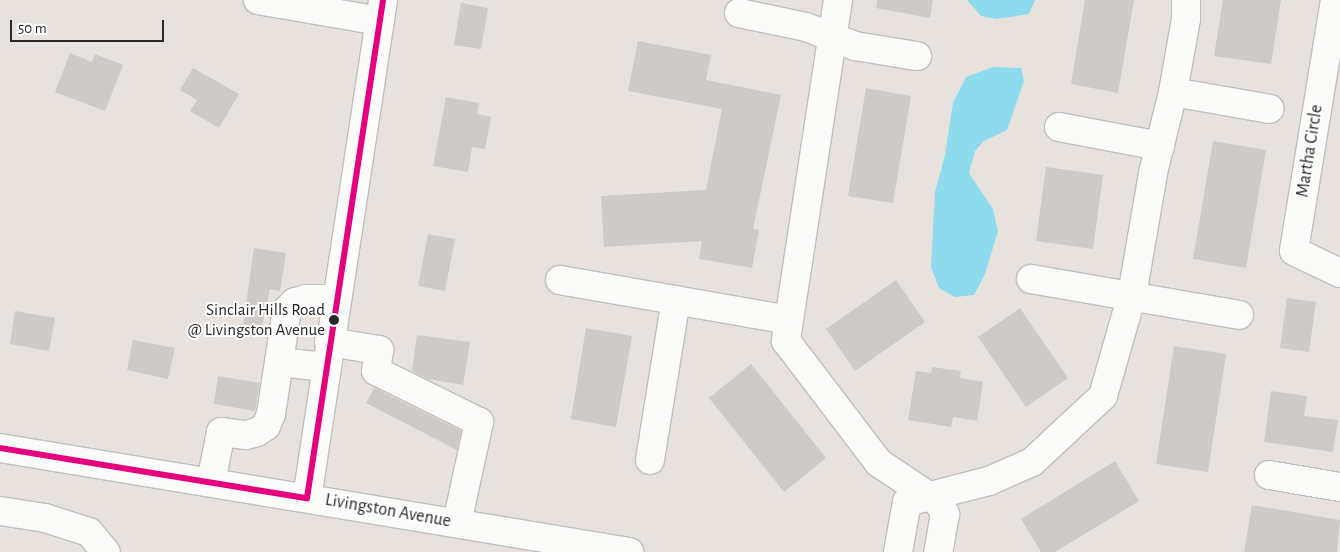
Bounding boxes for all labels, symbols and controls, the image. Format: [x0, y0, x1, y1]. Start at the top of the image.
scale bar [12, 10, 166, 42]
text: 50 m [18, 21, 47, 36]
street label: Martha Circle [1292, 103, 1328, 199]
place label: Sinclair Hills Road @ Livingston Avenue [188, 300, 325, 340]
marker: Sinclair Hills Road @ Livingston Avenue [329, 315, 339, 325]
street label: Livingston Avenue [323, 489, 453, 533]

